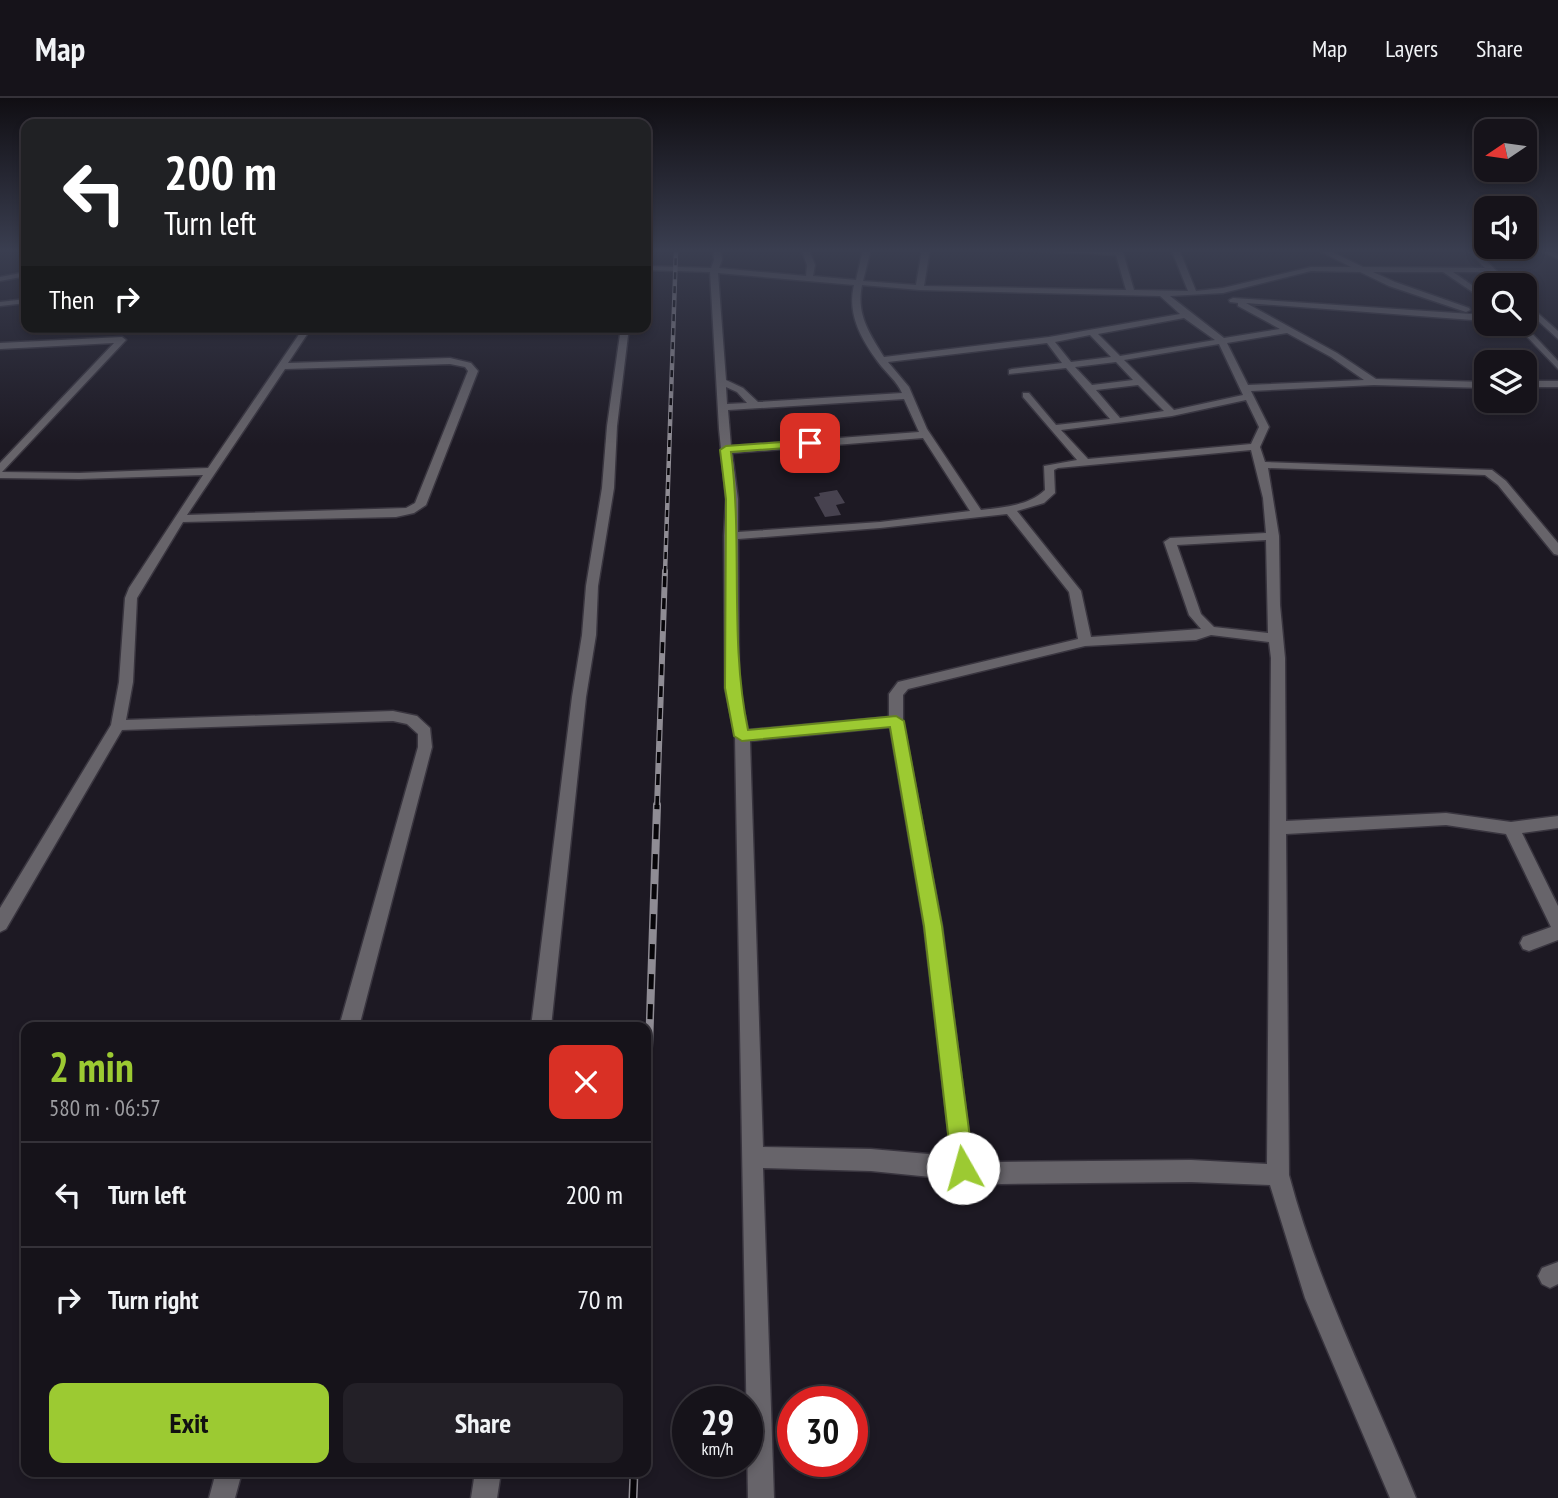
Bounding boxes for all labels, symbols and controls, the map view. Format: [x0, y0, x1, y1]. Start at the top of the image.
text: Map [35, 27, 85, 70]
text: Map [1312, 33, 1347, 64]
text: Layers [1385, 33, 1438, 64]
text: Share [1476, 33, 1523, 64]
north arrow [1474, 119, 1536, 182]
map controls [1474, 119, 1537, 413]
text: 200 m [164, 140, 277, 204]
icon: left [49, 147, 140, 238]
button: sound [1474, 196, 1537, 259]
text: Turn left [164, 202, 256, 244]
button: search [1474, 273, 1537, 336]
icon: right [108, 280, 146, 318]
text: Then [49, 283, 94, 316]
button: layers [1474, 350, 1537, 413]
pin [780, 413, 840, 473]
icon: arrive [791, 424, 829, 462]
text: 2 min [49, 1039, 134, 1094]
button: close [549, 1045, 623, 1119]
text: 580 m · 06:57 [49, 1093, 161, 1122]
position arrow [926, 1131, 1000, 1205]
icon: left [49, 1176, 87, 1214]
text: Turn left [108, 1178, 186, 1211]
text: 200 m [565, 1178, 623, 1211]
icon: right [49, 1281, 87, 1319]
text: Turn right [108, 1283, 199, 1316]
text: 70 m [577, 1283, 623, 1316]
button: Exit [49, 1383, 329, 1463]
button: Share [343, 1383, 623, 1463]
speed limit sign: 30 [777, 1386, 868, 1477]
text: 29 [701, 1399, 734, 1445]
text: km/h [702, 1437, 733, 1460]

